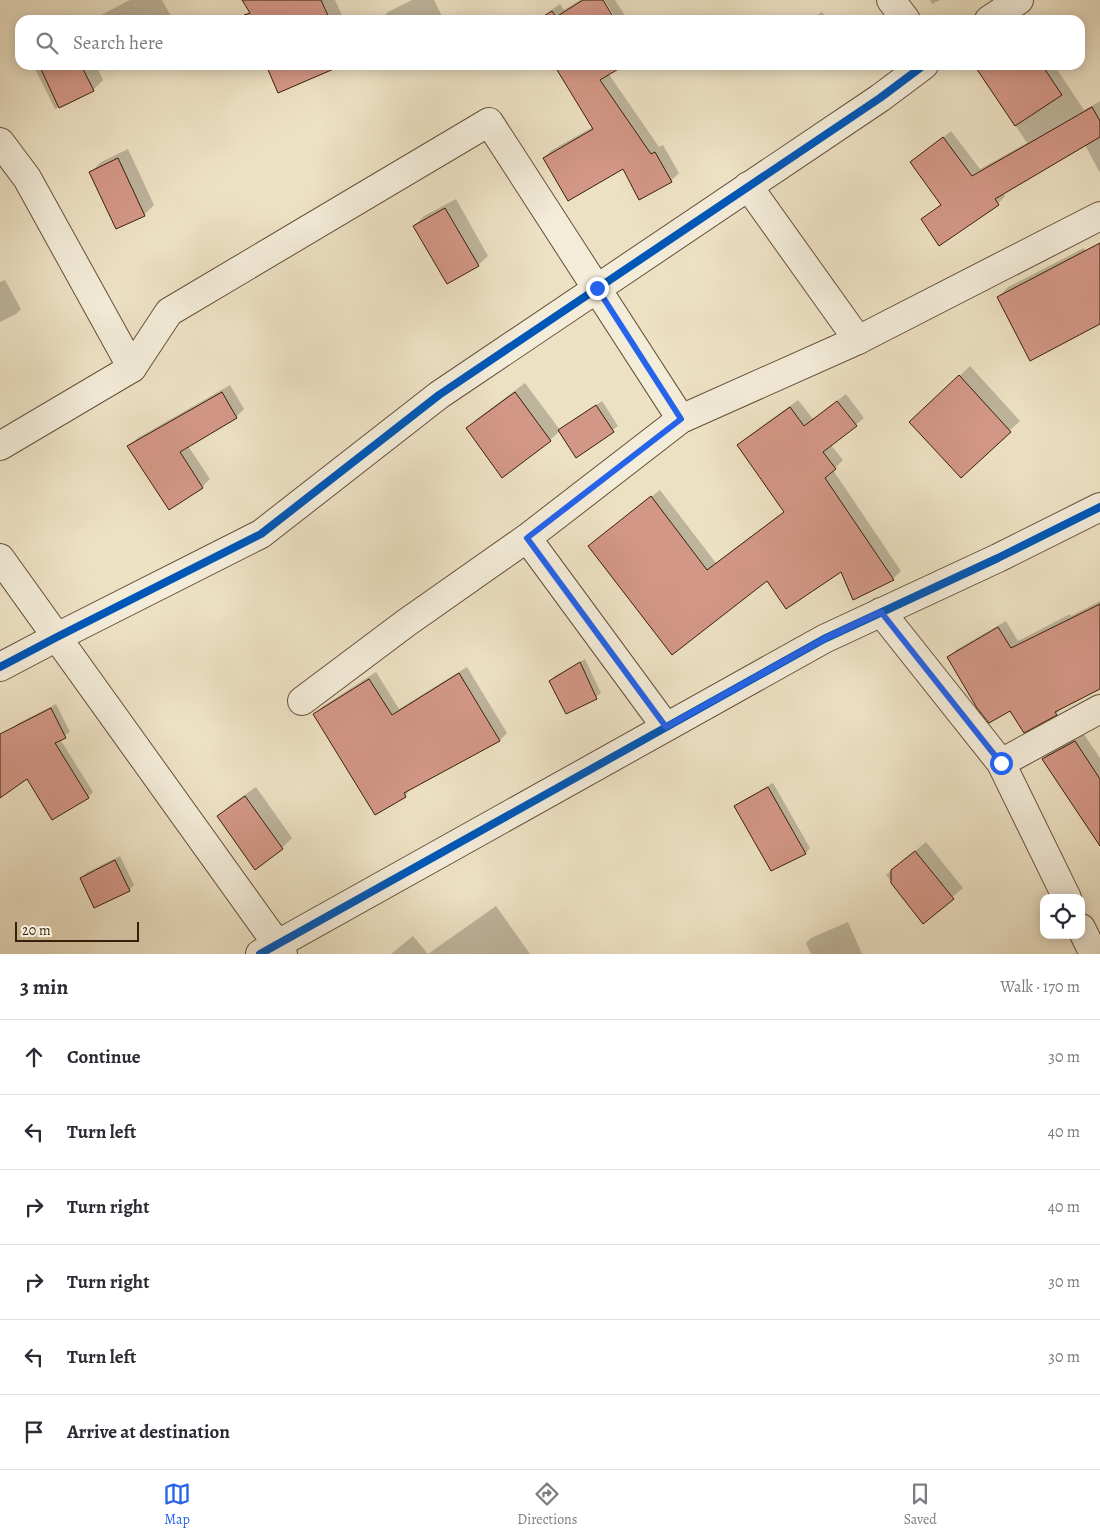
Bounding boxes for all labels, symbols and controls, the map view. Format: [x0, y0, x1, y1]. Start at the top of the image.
search box [15, 15, 1085, 70]
icon: search [33, 29, 61, 57]
text: Search here [73, 30, 163, 56]
route end [586, 277, 609, 300]
route start [990, 752, 1013, 775]
map controls [1040, 894, 1085, 939]
button: locate [1040, 894, 1085, 939]
scale bar [15, 919, 139, 942]
text: 20 m [22, 921, 51, 940]
text: 3 min [20, 973, 68, 1001]
text: Walk · 170 m [1000, 976, 1080, 998]
icon: ahead [20, 1043, 48, 1071]
text: Continue [67, 1044, 141, 1070]
text: 30 m [1048, 1046, 1080, 1068]
icon: left [20, 1118, 48, 1146]
text: Turn left [67, 1119, 136, 1145]
text: 40 m [1048, 1121, 1080, 1143]
icon: right [20, 1193, 48, 1221]
text: Turn right [67, 1194, 149, 1220]
text: 40 m [1048, 1196, 1080, 1218]
icon: right [20, 1268, 48, 1296]
text: Turn right [67, 1269, 149, 1295]
text: 30 m [1048, 1271, 1080, 1293]
icon: left [20, 1343, 48, 1371]
text: Turn left [67, 1344, 136, 1370]
text: 30 m [1048, 1346, 1080, 1368]
icon: arrive [20, 1418, 48, 1446]
text: Arrive at destination [67, 1419, 230, 1445]
tab: Map [163, 1480, 191, 1529]
tab: Directions [517, 1480, 577, 1529]
tab: Saved [904, 1480, 937, 1529]

